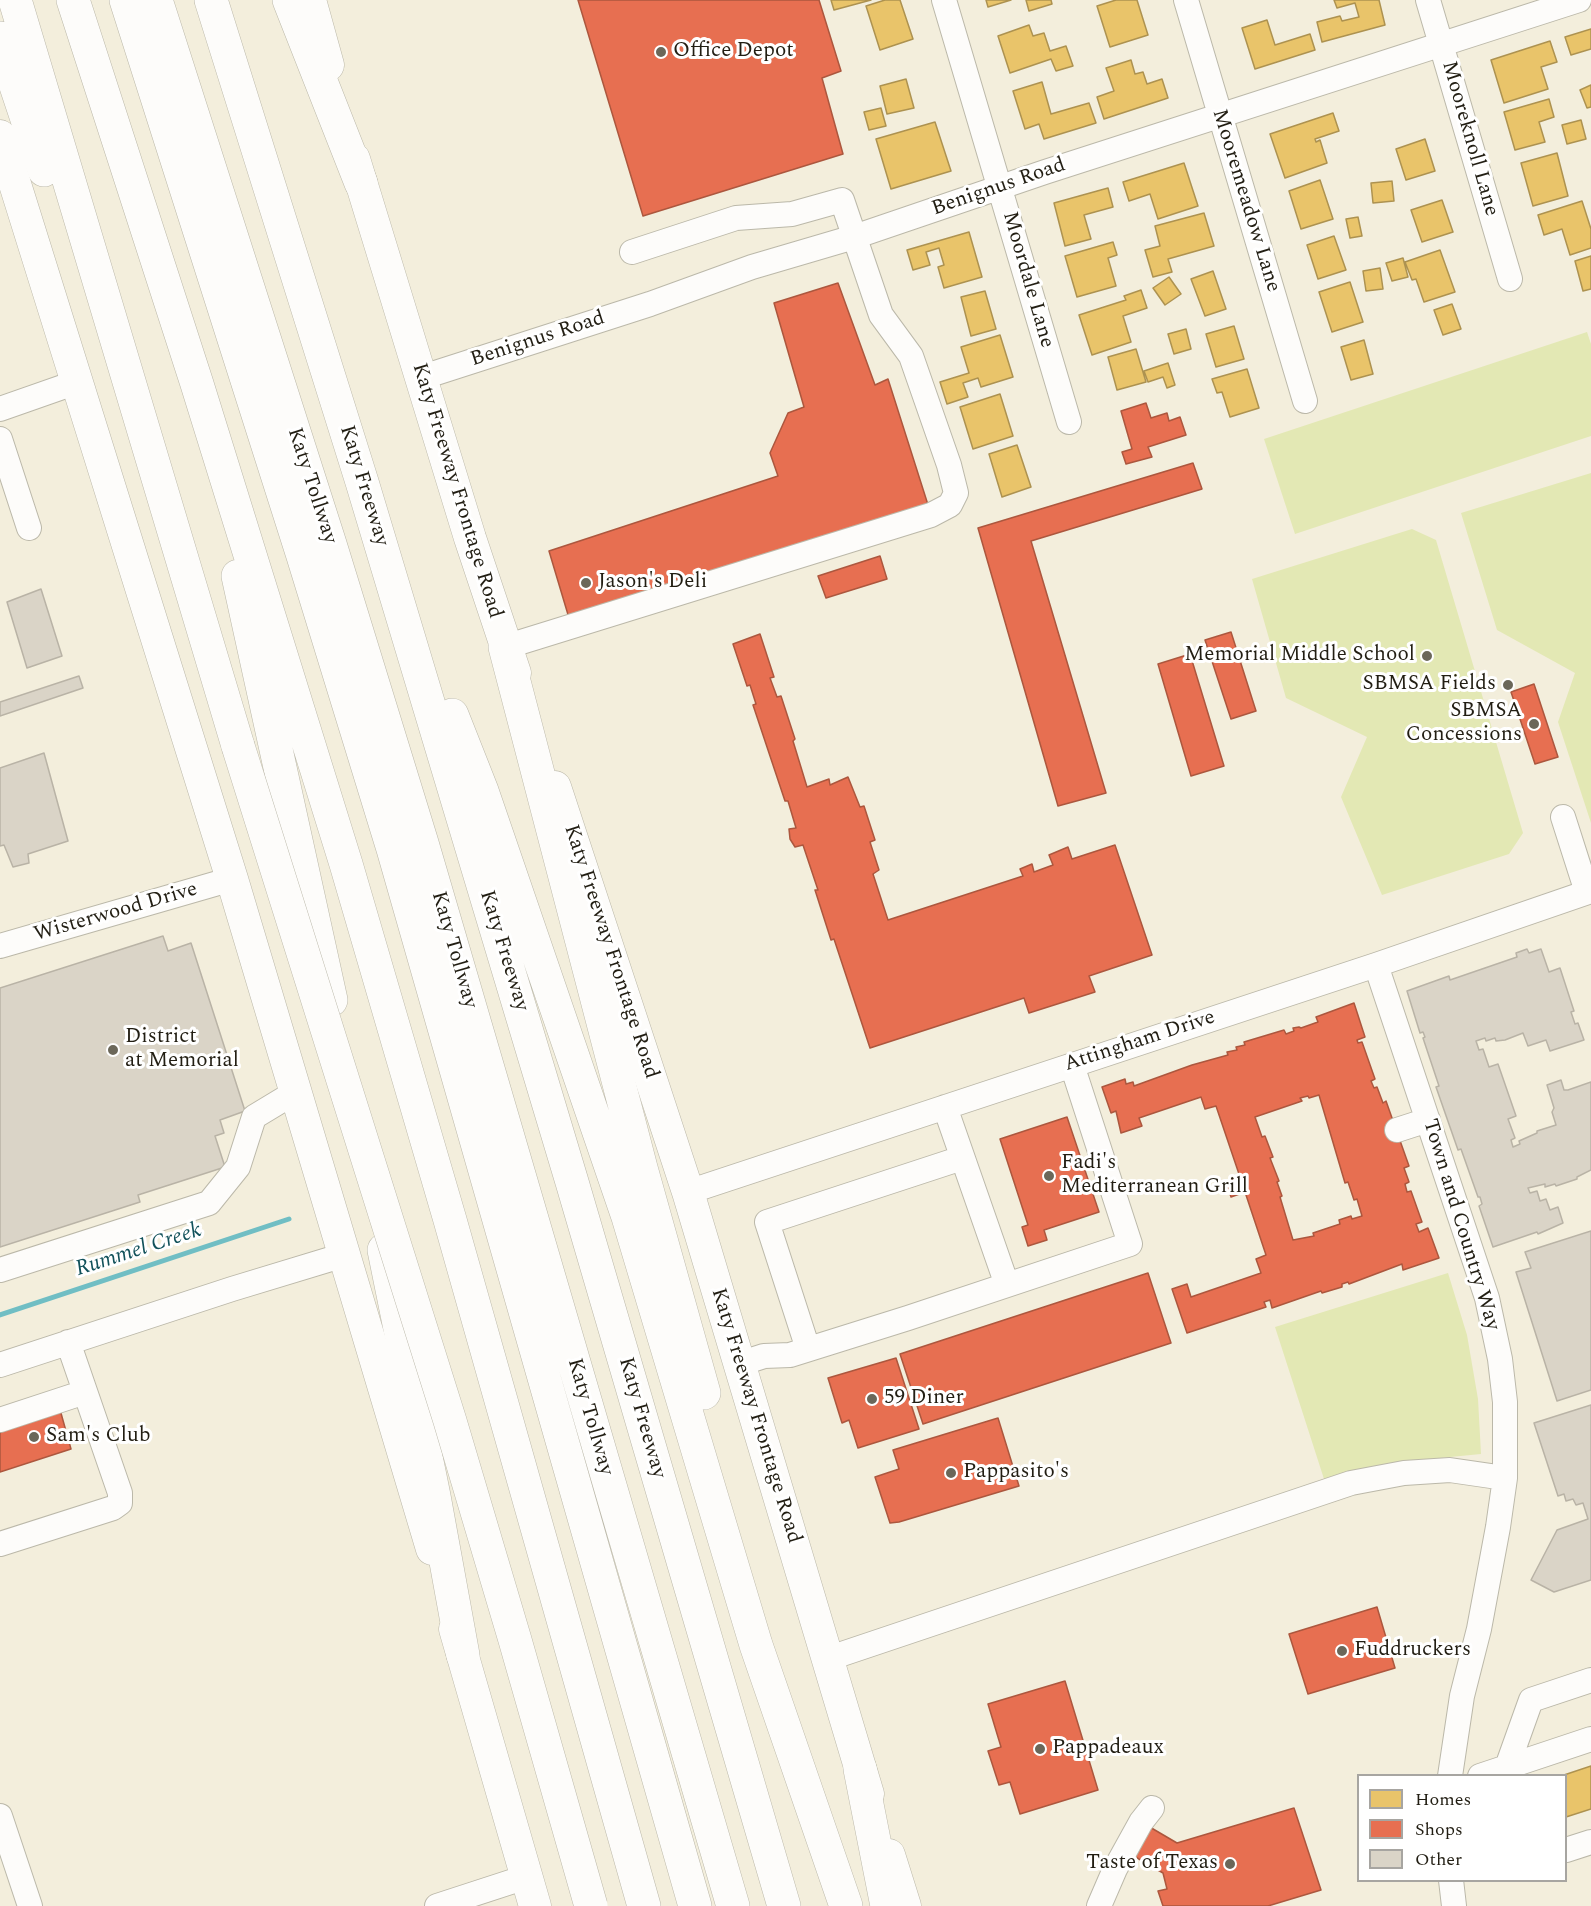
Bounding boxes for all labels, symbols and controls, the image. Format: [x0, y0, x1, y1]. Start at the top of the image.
place label: Office Depot [673, 39, 794, 65]
marker: Office Depot [654, 45, 668, 59]
street label: Mooreknoll Lane [1435, 59, 1503, 219]
street label: Mooremeadow Lane [1205, 106, 1285, 296]
street label: Benignus Road [929, 153, 1069, 223]
street label: Moordale Lane [995, 209, 1059, 351]
street label: Benignus Road [468, 306, 608, 374]
street label: Katy Freeway Frontage Road [405, 360, 507, 622]
street label: Katy Freeway [333, 423, 393, 549]
street label: Katy Tollway [280, 425, 342, 547]
place label: Jason's Deli [598, 570, 707, 596]
marker: Jason's Deli [579, 576, 593, 590]
place label: Memorial Middle School [1184, 643, 1415, 669]
marker: Memorial Middle School [1420, 649, 1434, 663]
place label: SBMSA Fields [1363, 672, 1496, 698]
marker: SBMSA Fields [1501, 678, 1515, 692]
place label: SBMSA Concessions [1406, 699, 1522, 749]
marker: SBMSA Concessions [1527, 717, 1541, 731]
street label: Katy Freeway Frontage Road [557, 822, 663, 1082]
street label: Wisterwood Drive [31, 878, 201, 948]
street label: Katy Freeway [473, 888, 533, 1014]
street label: Katy Tollway [424, 889, 482, 1011]
street label: Attingham Drive [1061, 1006, 1219, 1078]
place label: District at Memorial [125, 1025, 239, 1075]
marker: District at Memorial [106, 1043, 120, 1057]
street label: Town and Country Way [1416, 1116, 1504, 1334]
place label: Fadi's Mediterranean Grill [1061, 1151, 1248, 1201]
marker: Fadi's Mediterranean Grill [1042, 1169, 1056, 1183]
water label: Rummel Creek [73, 1218, 205, 1284]
street label: Katy Freeway Frontage Road [704, 1285, 806, 1547]
street label: Katy Freeway [612, 1355, 670, 1481]
street label: Katy Tollway [560, 1356, 618, 1478]
place label: 59 Diner [884, 1386, 964, 1412]
marker: 59 Diner [865, 1392, 879, 1406]
place label: Sam's Club [46, 1424, 150, 1450]
marker: Sam's Club [27, 1430, 41, 1444]
place label: Pappasito's [963, 1460, 1069, 1486]
marker: Pappasito's [944, 1466, 958, 1480]
place label: Fuddruckers [1354, 1638, 1471, 1664]
marker: Fuddruckers [1335, 1644, 1349, 1658]
place label: Pappadeaux [1052, 1736, 1164, 1762]
marker: Pappadeaux [1033, 1742, 1047, 1756]
legend [1357, 1774, 1567, 1882]
text: Homes [1415, 1786, 1471, 1813]
text: Shops [1415, 1816, 1463, 1843]
text: Other [1415, 1846, 1462, 1873]
place label: Taste of Texas [1086, 1851, 1218, 1877]
marker: Taste of Texas [1223, 1857, 1237, 1871]

